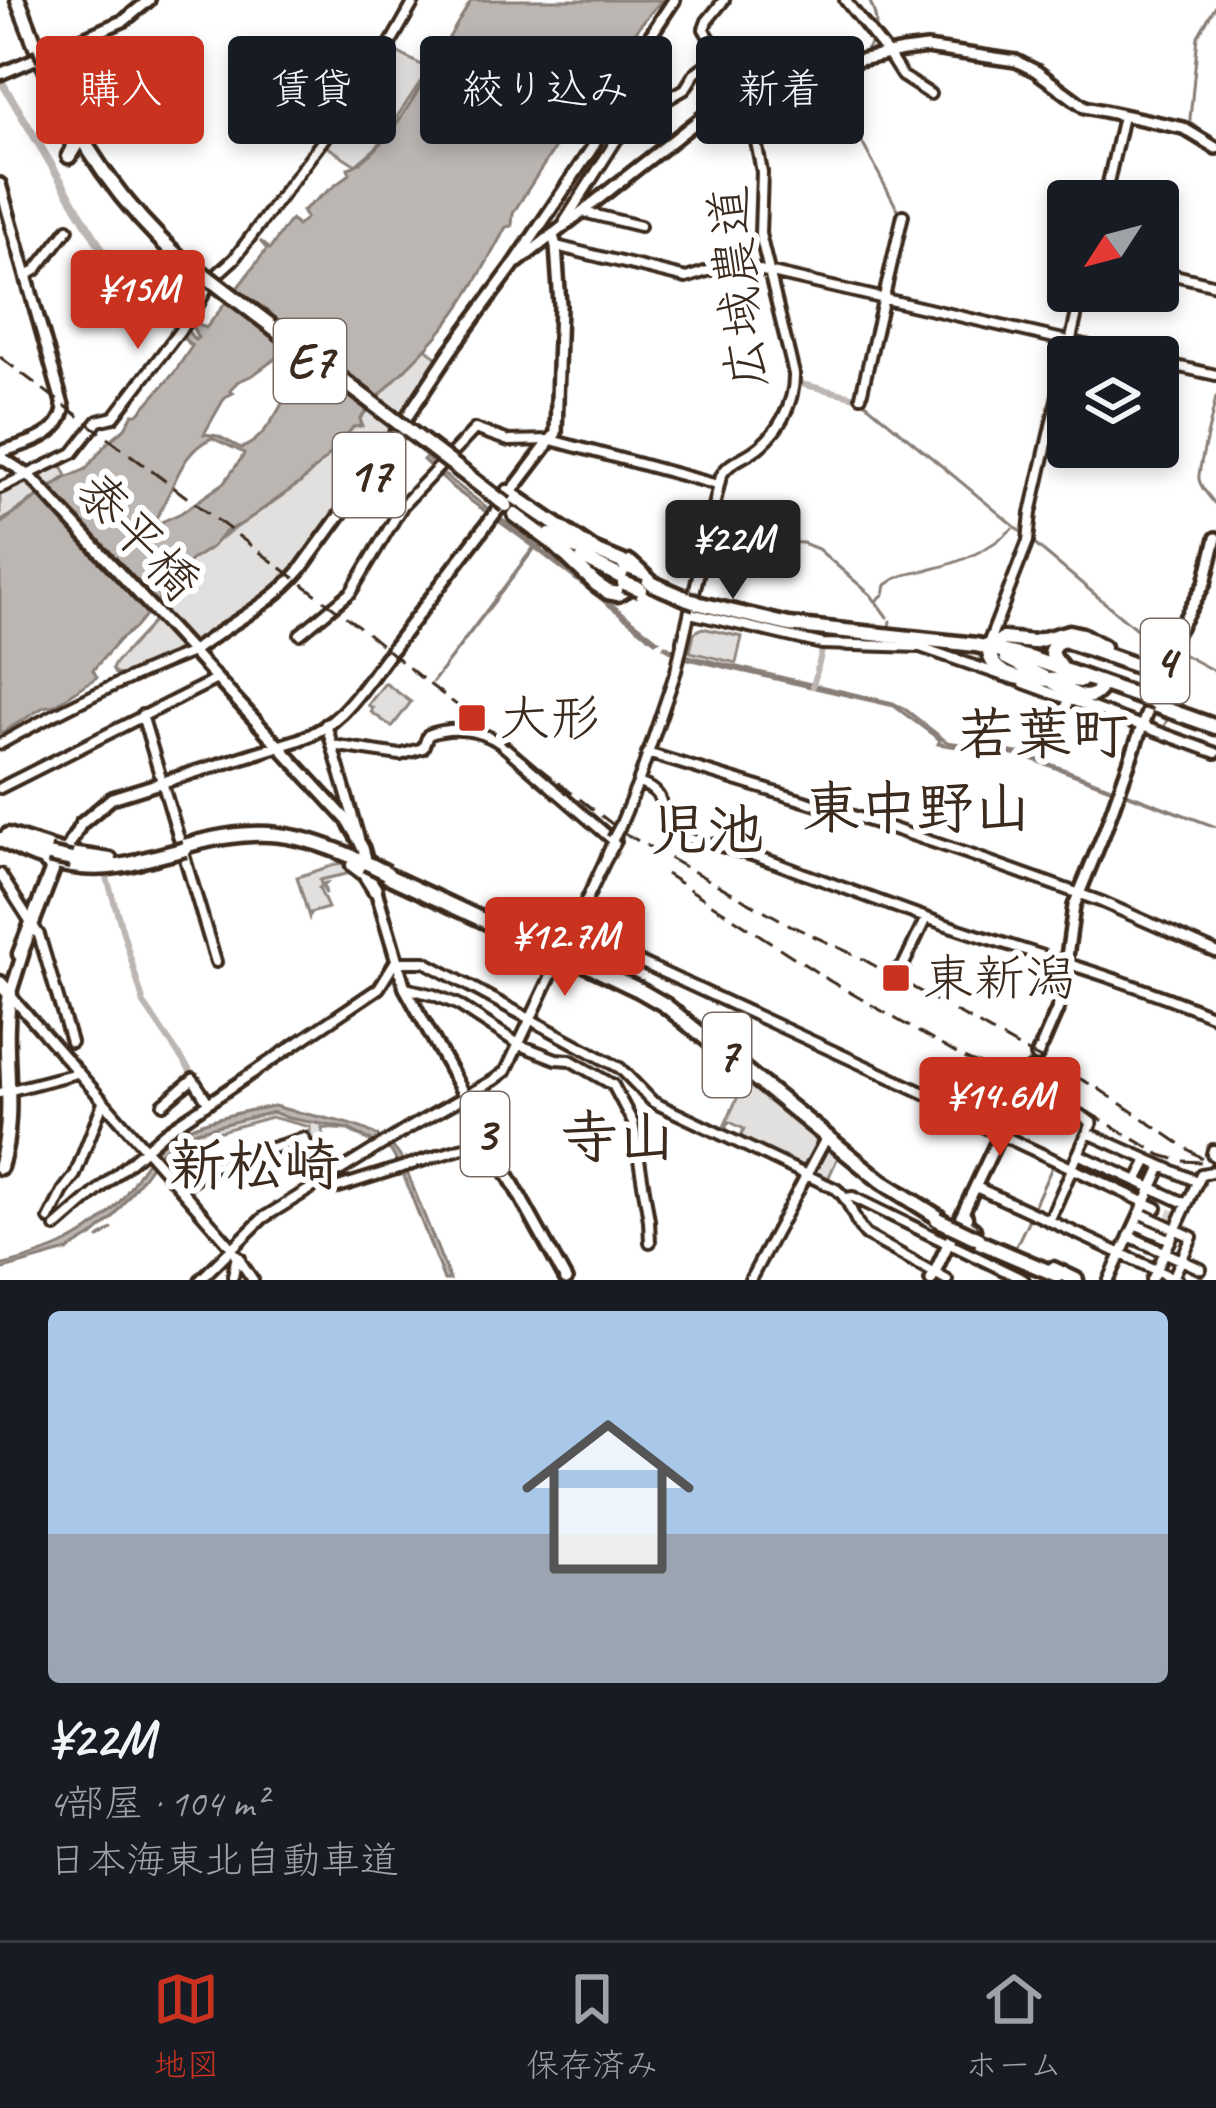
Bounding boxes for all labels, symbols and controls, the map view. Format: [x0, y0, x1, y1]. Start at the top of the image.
chip: 購入 [36, 36, 204, 144]
chip: 賃貸 [228, 36, 396, 144]
chip: 絞り込み [420, 36, 672, 144]
chip: 新着 [696, 36, 864, 144]
north arrow [1047, 180, 1179, 312]
map controls [1047, 180, 1179, 468]
street label: 広域農道 [696, 182, 780, 392]
pin: ¥15M [67, 250, 209, 352]
text: ¥15M [98, 264, 178, 313]
road number: E7 [274, 319, 346, 403]
button: layers [1047, 336, 1179, 468]
road number: 17 [333, 433, 405, 517]
street label: 泰平橋 [62, 458, 214, 614]
pin: ¥22M [662, 500, 804, 602]
text: ¥22M [692, 514, 774, 563]
road number: 4 [1141, 619, 1189, 703]
place label: 大形 [499, 686, 601, 750]
district label: 若葉町 [958, 698, 1129, 770]
marker: 大形 [456, 702, 488, 734]
district label: 東中野山 [803, 772, 1031, 844]
district label: 児池 [650, 794, 764, 866]
pin: ¥12.7M [467, 897, 663, 999]
text: ¥12.7M [512, 911, 618, 960]
place label: 東新潟 [923, 946, 1076, 1010]
marker: 東新潟 [880, 962, 912, 994]
road number: 7 [703, 1013, 751, 1097]
pin: ¥14.6M [902, 1057, 1098, 1159]
text: ¥14.6M [946, 1071, 1054, 1120]
road number: 3 [461, 1092, 509, 1176]
district label: 寺山 [561, 1101, 675, 1173]
district label: 新松崎 [170, 1129, 341, 1201]
icon: home [500, 1389, 716, 1605]
text: ¥22M [48, 1707, 154, 1771]
text: 4部屋 · 104 m² [48, 1779, 266, 1828]
text: 日本海東北自動車道 [48, 1836, 399, 1885]
tab: 地図 [153, 1966, 219, 2086]
tab: 保存済み [526, 1966, 658, 2086]
tab: ホーム [965, 1966, 1063, 2086]

